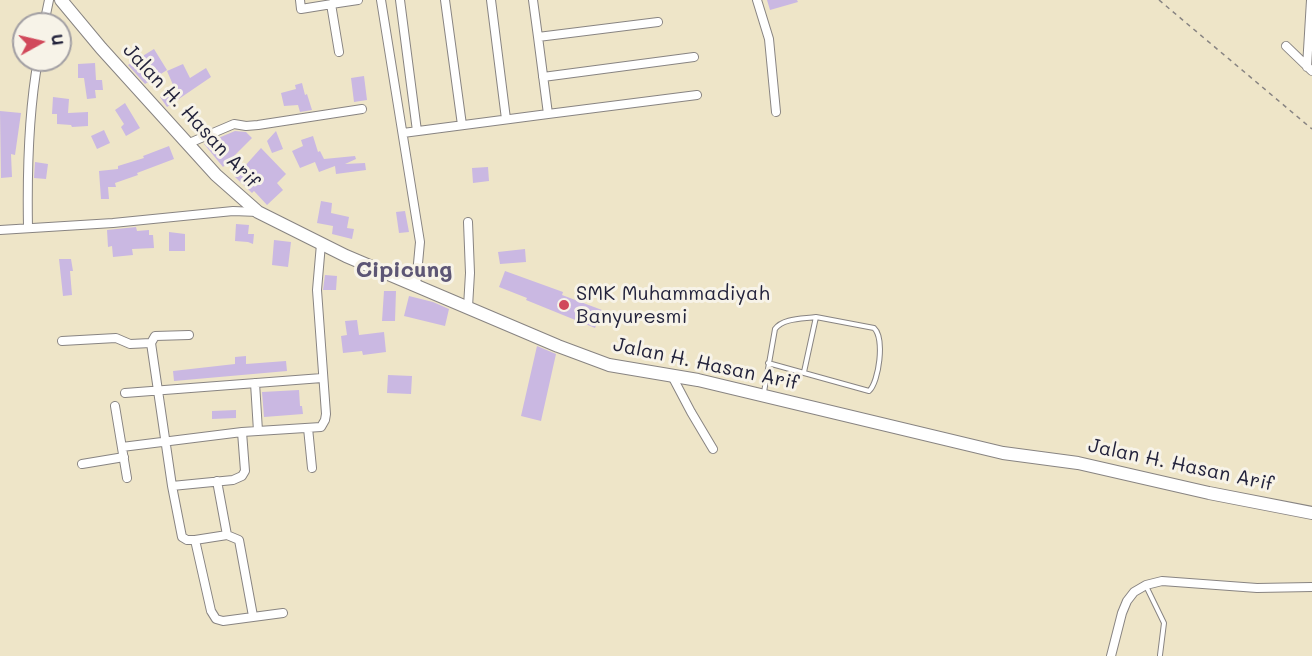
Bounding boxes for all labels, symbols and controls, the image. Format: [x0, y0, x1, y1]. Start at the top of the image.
north arrow [12, 12, 72, 72]
text: U [47, 33, 70, 47]
street label: Jalan H. Hasan Arif [118, 39, 264, 193]
district label: Cipicung [356, 257, 452, 283]
place label: SMK Muhammadiyah Banyuresmi [576, 282, 770, 329]
marker: SMK Muhammadiyah Banyuresmi [557, 298, 571, 312]
street label: Jalan H. Hasan Arif [611, 333, 801, 395]
street label: Jalan H. Hasan Arif [1086, 434, 1276, 496]

